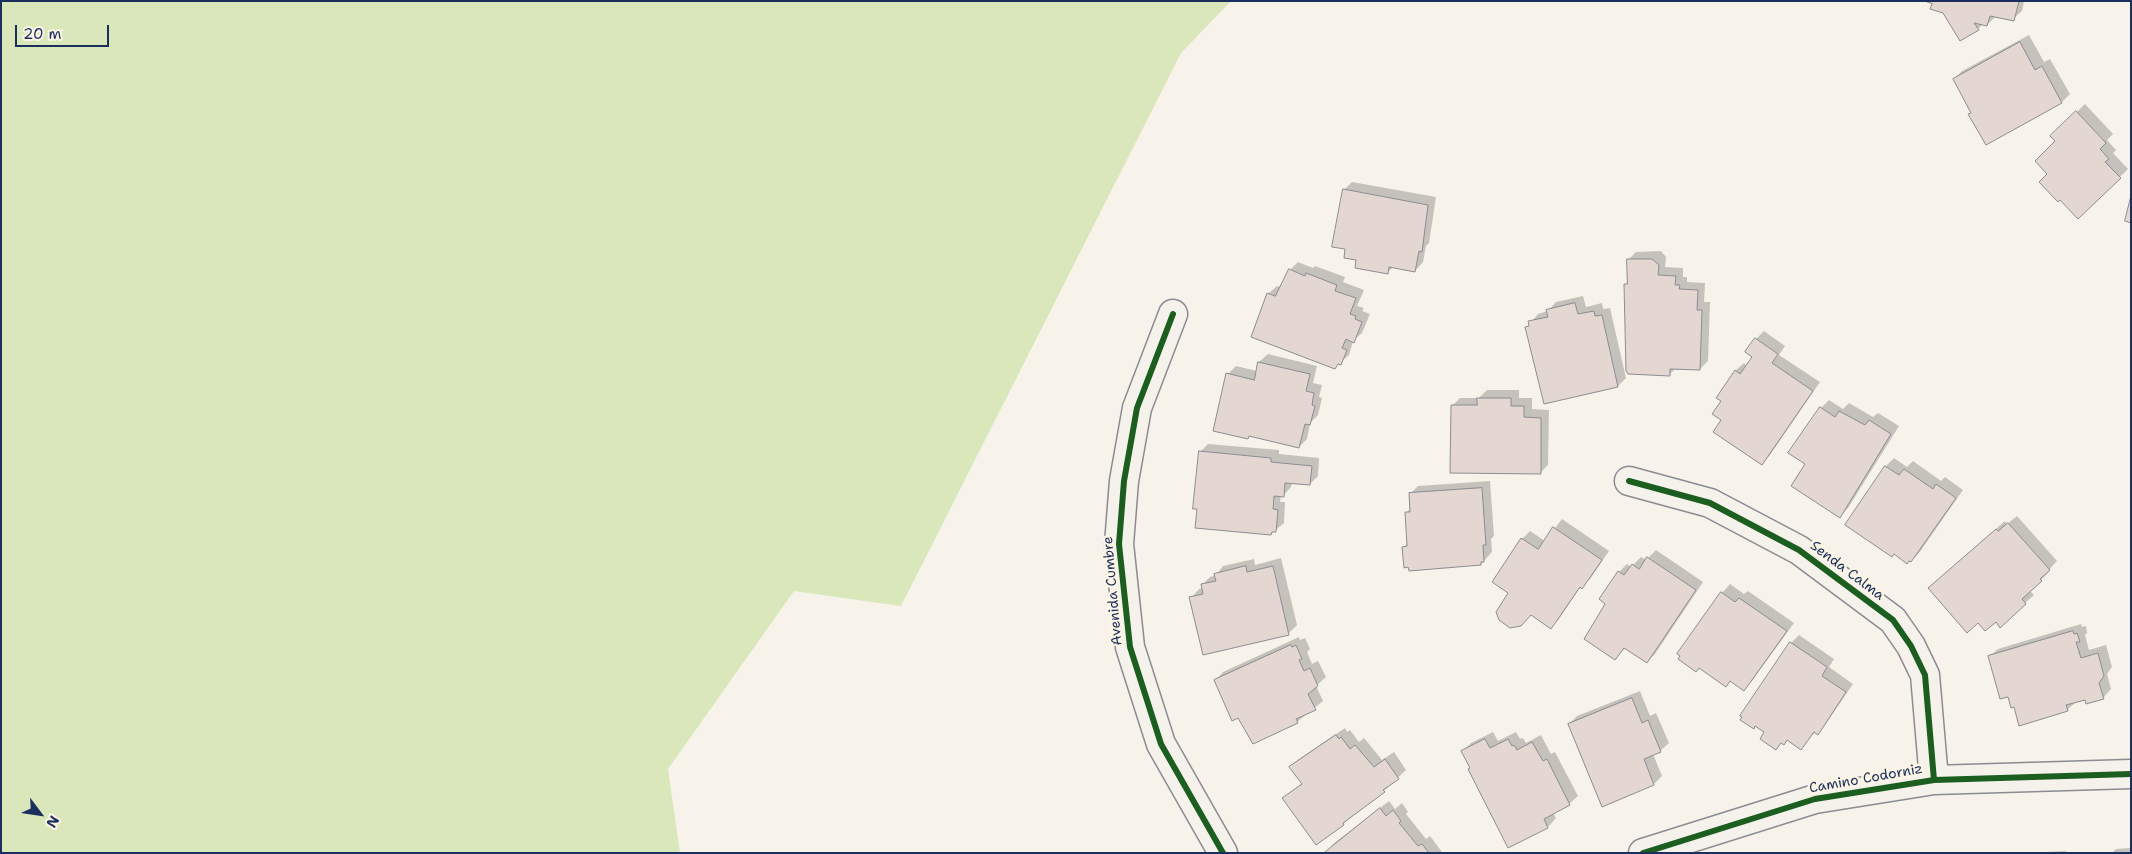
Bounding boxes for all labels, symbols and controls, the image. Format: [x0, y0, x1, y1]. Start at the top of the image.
scale bar [18, 15, 111, 47]
text: 20 m [23, 24, 62, 44]
street label: Avenida Cumbre [1100, 536, 1126, 646]
street label: Senda Calma [1807, 538, 1887, 604]
street label: Camino Codorniz [1808, 761, 1924, 797]
north arrow [15, 789, 65, 839]
text: N [42, 812, 63, 831]

